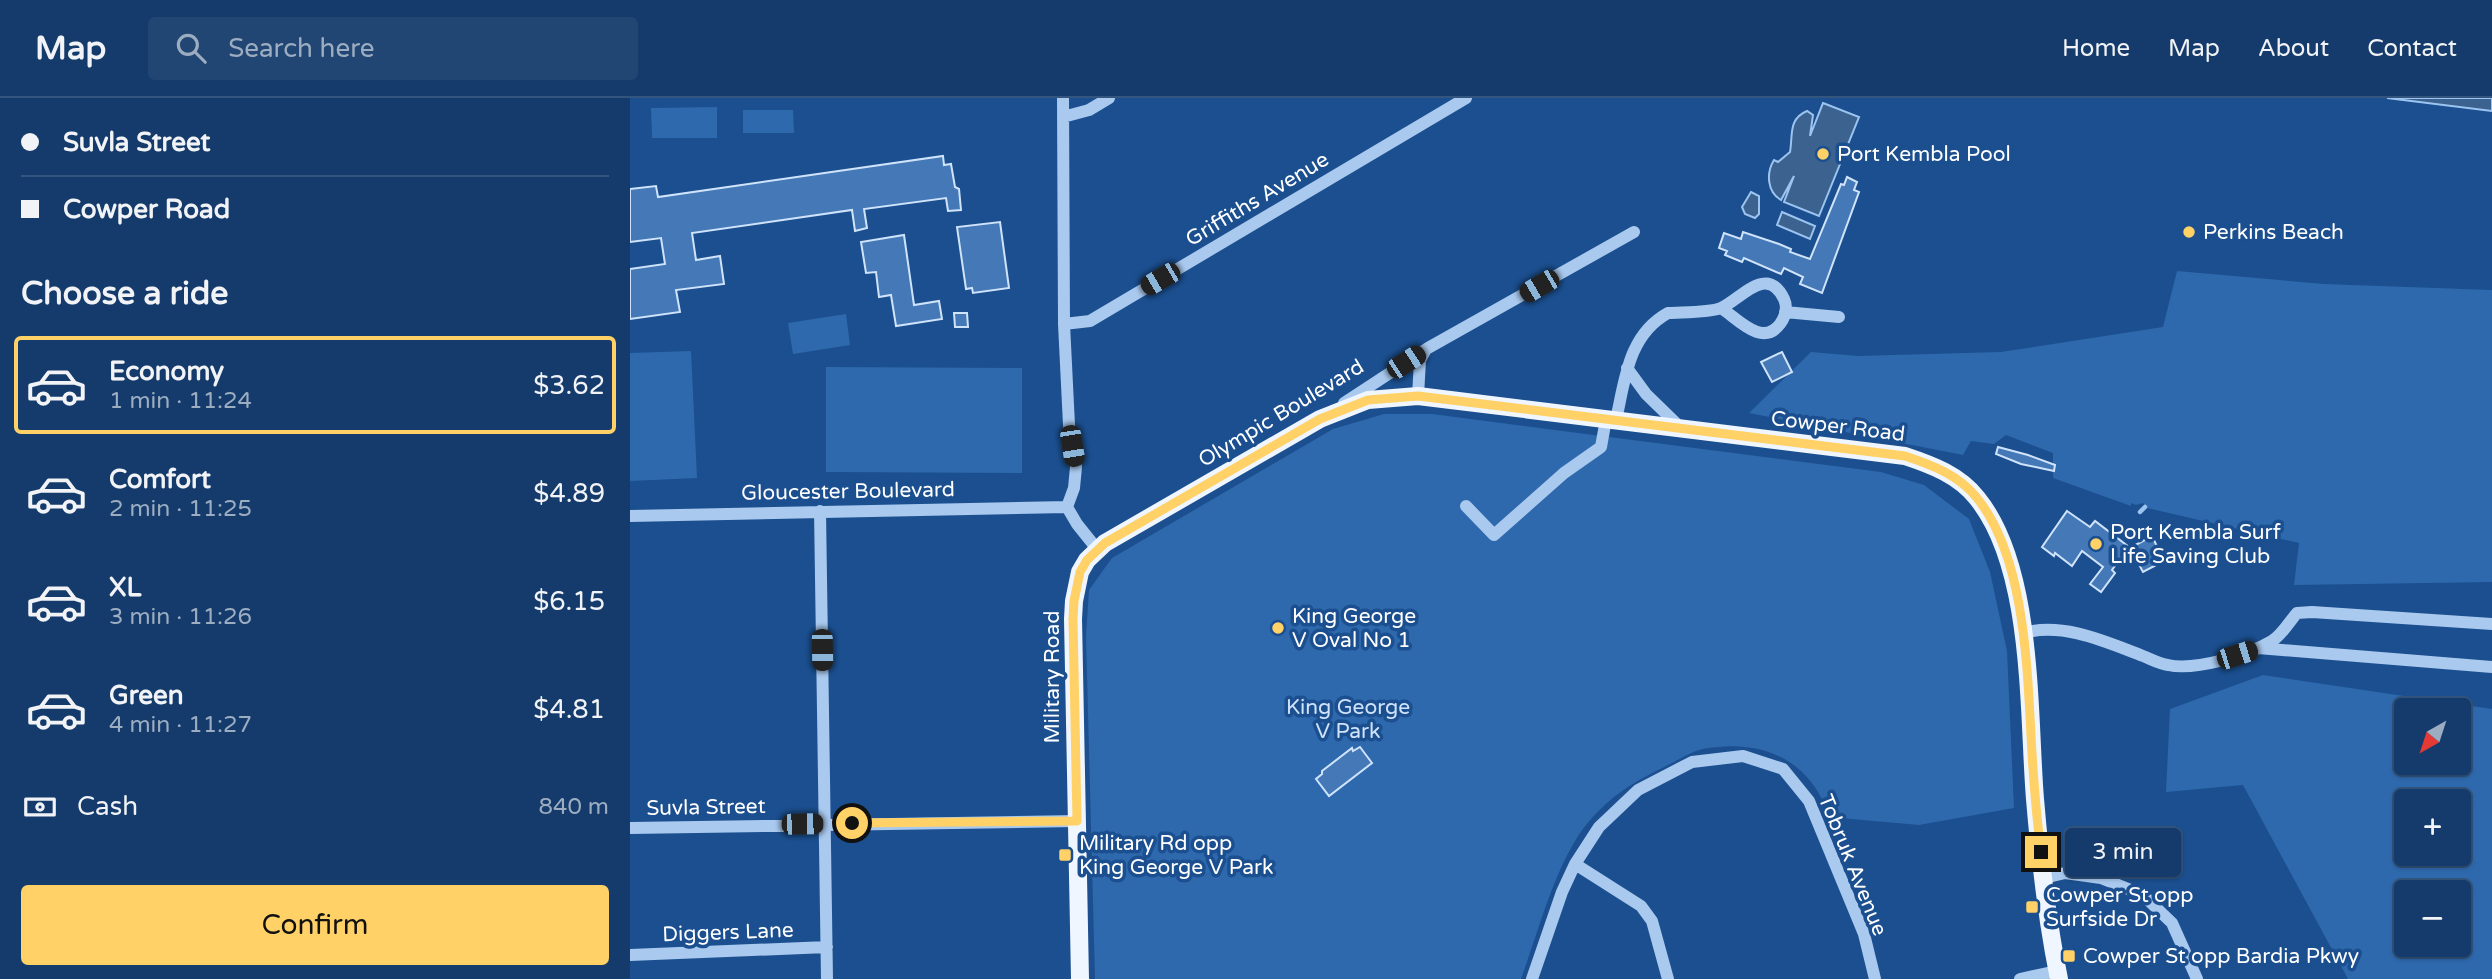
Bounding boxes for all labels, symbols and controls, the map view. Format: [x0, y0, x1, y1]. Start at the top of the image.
search box [148, 17, 638, 80]
text: Map [35, 29, 106, 68]
icon: search [172, 29, 210, 67]
text: Search here [228, 33, 374, 64]
text: Home [2062, 34, 2130, 63]
text: Map [2168, 34, 2220, 63]
text: About [2258, 34, 2329, 63]
text: Contact [2367, 34, 2457, 63]
text: Suvla Street [63, 127, 211, 158]
place label: Port Kembla Pool [1837, 142, 2011, 167]
marker: Port Kembla Pool [1815, 146, 1831, 162]
street label: Griffiths Avenue [1181, 147, 1333, 252]
text: Cowper Road [63, 194, 230, 225]
place label: Perkins Beach [2203, 220, 2344, 245]
marker: Perkins Beach [2181, 224, 2197, 240]
car [1137, 259, 1184, 299]
car [1516, 266, 1563, 306]
text: Choose a ride [21, 275, 228, 313]
car [1383, 342, 1430, 382]
icon: car [25, 354, 88, 417]
street label: Olympic Boulevard [1194, 354, 1369, 473]
text: Economy [109, 356, 224, 387]
text: $3.62 [533, 370, 605, 401]
text: 1 min · 11:24 [109, 387, 252, 415]
street label: Cowper Road [1769, 406, 1906, 447]
car [1059, 424, 1086, 468]
icon: car [25, 462, 88, 525]
text: Comfort [109, 464, 211, 495]
street label: Gloucester Boulevard [741, 477, 955, 506]
text: $4.89 [533, 478, 605, 509]
text: 2 min · 11:25 [109, 495, 252, 523]
place label: Port Kembla Surf Life Saving Club [2110, 520, 2281, 569]
marker: Port Kembla Surf Life Saving Club [2088, 536, 2104, 552]
icon: car [25, 570, 88, 633]
text: XL [109, 572, 141, 603]
text: $6.15 [533, 586, 605, 617]
text: 3 min · 11:26 [109, 603, 252, 631]
place label: King George V Oval No 1 [1292, 604, 1416, 653]
street label: Military Road [1040, 610, 1065, 744]
marker: King George V Oval No 1 [1270, 620, 1286, 636]
car [812, 629, 833, 671]
car [2214, 639, 2261, 671]
icon: car [25, 678, 88, 741]
text: Green [109, 680, 184, 711]
text: $4.81 [533, 694, 605, 725]
park label: King George V Park [1286, 695, 1410, 744]
north arrow [2394, 698, 2471, 775]
map controls [2394, 698, 2471, 957]
text: 4 min · 11:27 [109, 711, 252, 739]
icon: cash [21, 788, 59, 826]
button: + [2394, 789, 2471, 866]
text: Cash [77, 791, 138, 822]
street label: Tobruk Avenue [1813, 791, 1892, 940]
text: 840 m [539, 793, 609, 821]
street label: Suvla Street [646, 794, 766, 821]
route start [836, 807, 868, 839]
car [781, 813, 824, 835]
callout: 3 min [2066, 828, 2181, 876]
place label: Military Rd opp King George V Park [1079, 831, 1274, 880]
route end [2025, 836, 2057, 868]
text: 3 min [2092, 838, 2154, 866]
marker: Military Rd opp King George V Park [1057, 847, 1073, 863]
button: − [2394, 880, 2471, 957]
place label: Cowper St opp Surfside Dr [2046, 883, 2193, 932]
button: Confirm [21, 885, 609, 965]
marker: Cowper St opp Surfside Dr [2024, 899, 2040, 915]
street label: Diggers Lane [662, 918, 794, 947]
place label: Cowper St opp Bardia Pkwy [2083, 944, 2359, 969]
marker: Cowper St opp Bardia Pkwy [2061, 948, 2077, 964]

